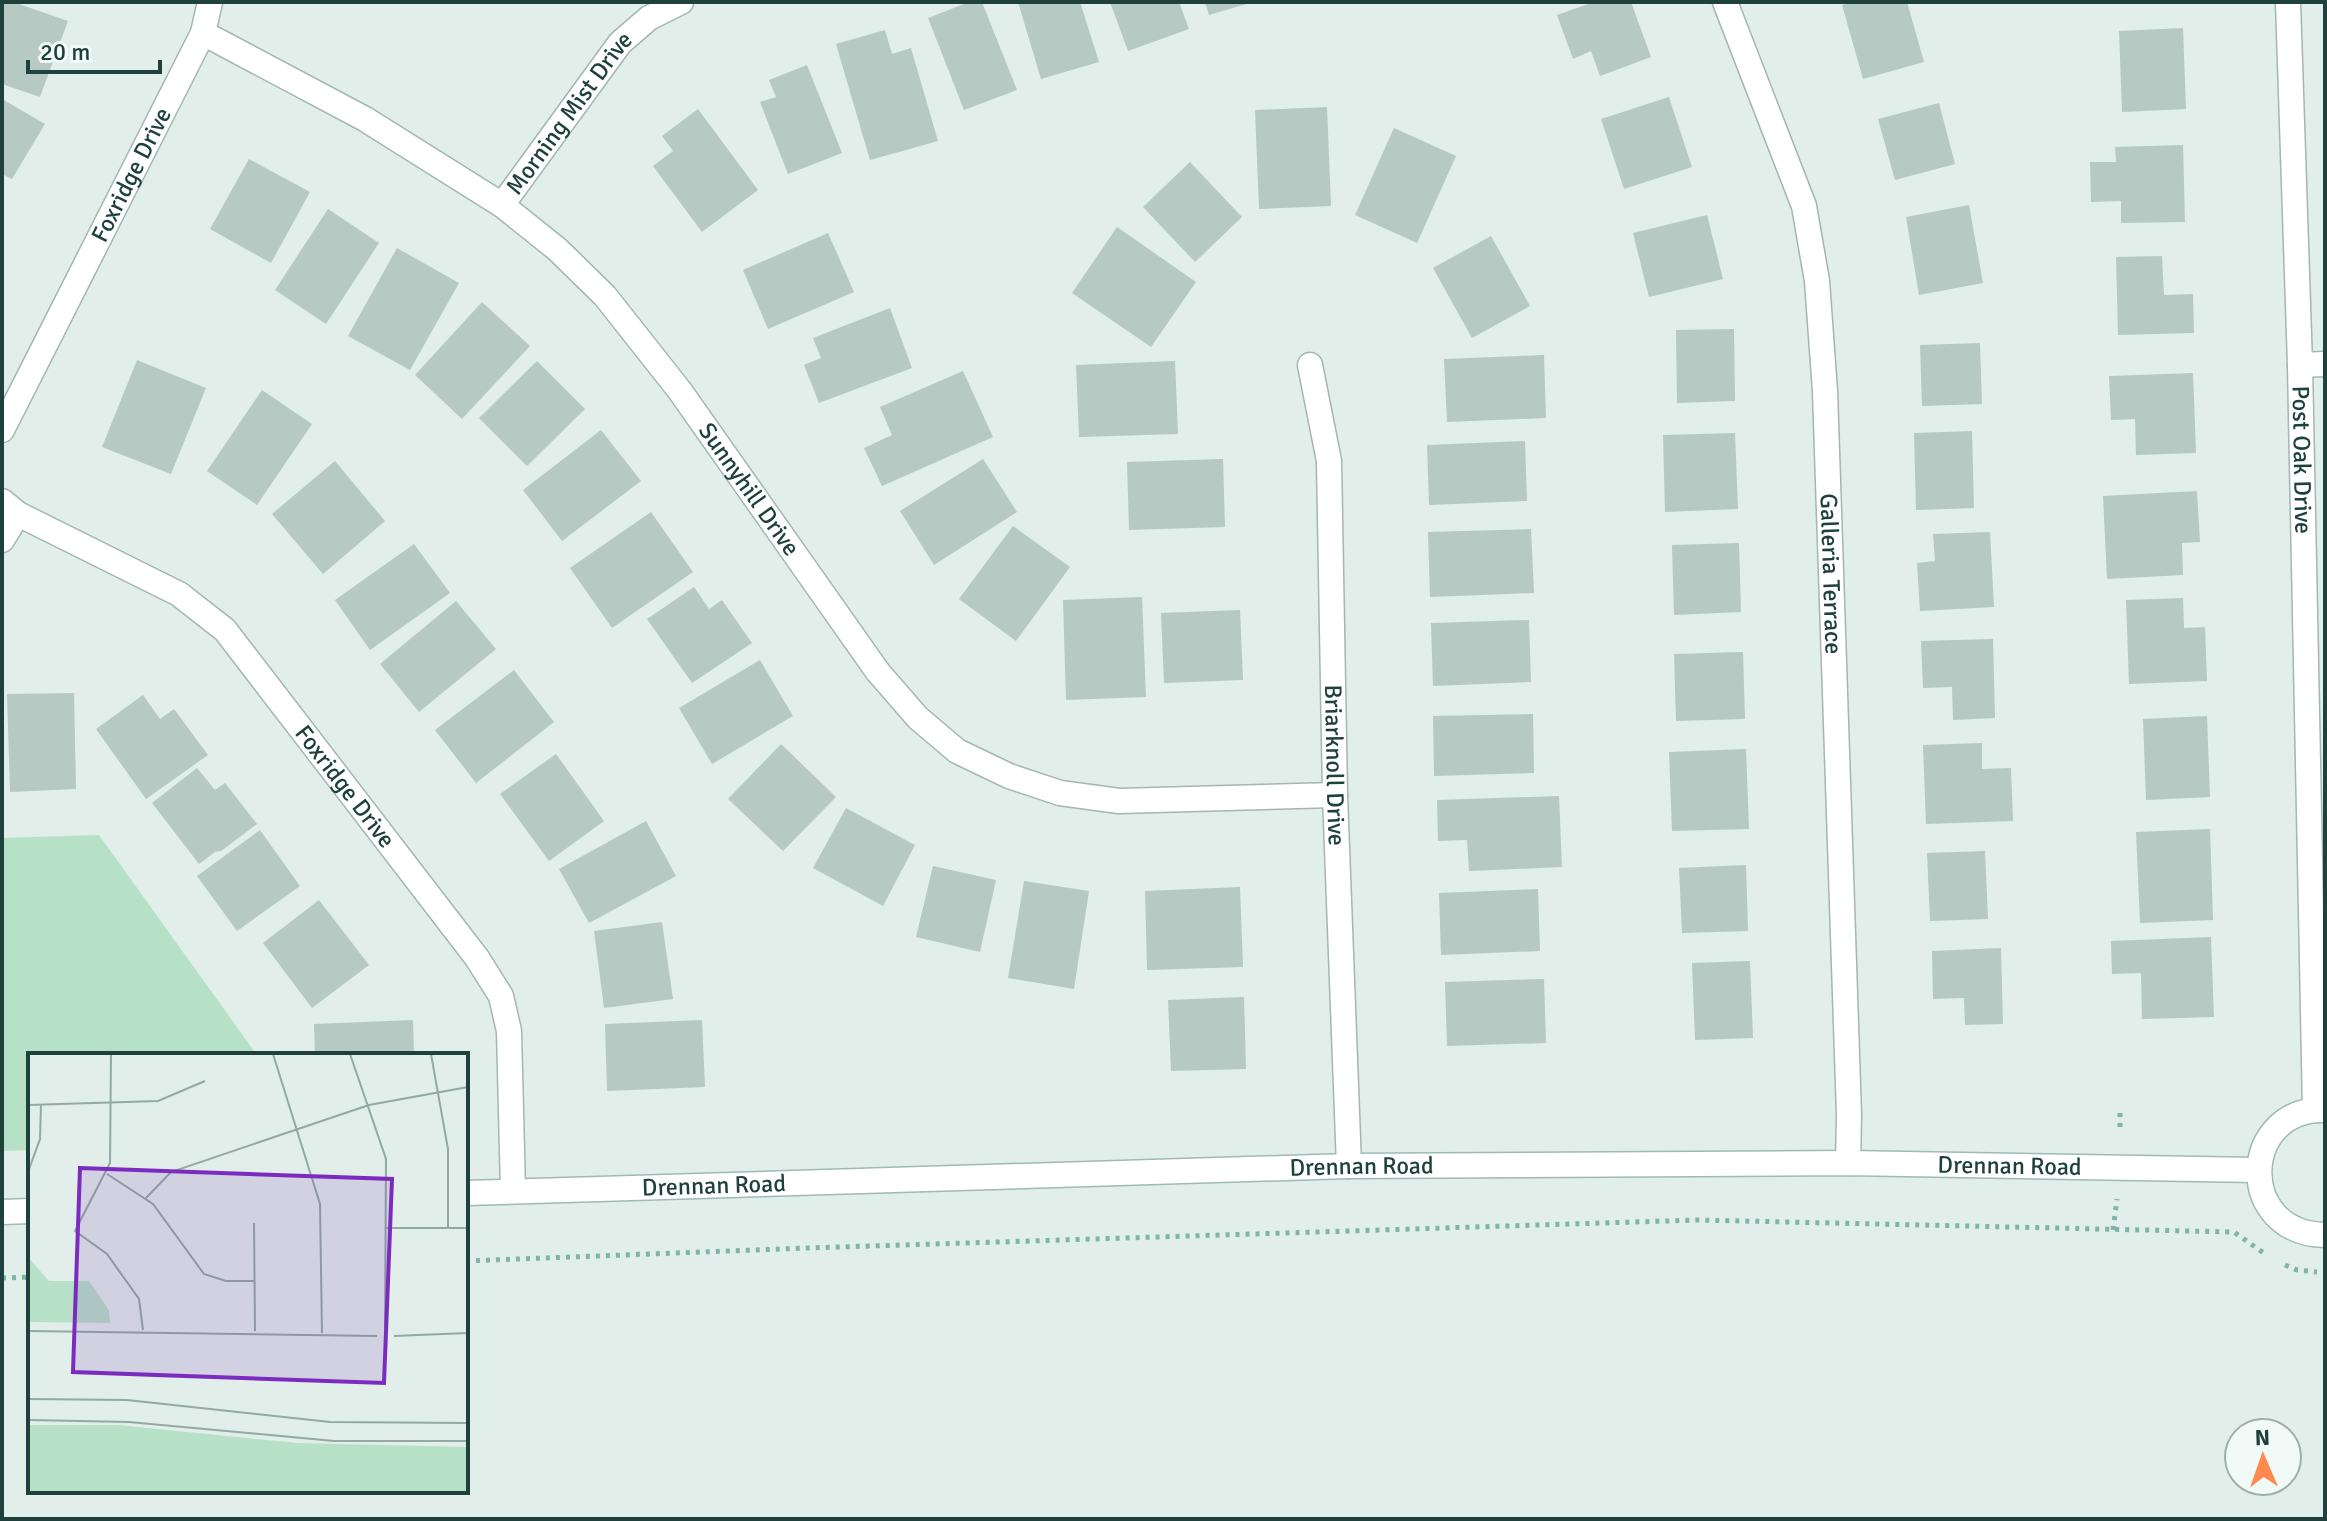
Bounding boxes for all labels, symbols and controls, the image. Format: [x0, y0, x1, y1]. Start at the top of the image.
scale bar [28, 24, 160, 74]
street label: Morning Mist Drive [500, 24, 638, 201]
text: 20 m [40, 37, 90, 67]
street label: Foxridge Drive [85, 102, 178, 247]
street label: Post Oak Drive [2285, 385, 2318, 534]
street label: Sunnyhill Drive [692, 417, 806, 562]
street label: Galleria Terrace [1813, 493, 1849, 655]
street label: Briarknoll Drive [1318, 684, 1352, 846]
street label: Foxridge Drive [288, 719, 402, 854]
inset map [28, 1053, 468, 1493]
street label: Drennan Road [1289, 1150, 1434, 1183]
street label: Drennan Road [1937, 1150, 2082, 1182]
street label: Drennan Road [641, 1168, 786, 1203]
north arrow [2223, 1417, 2303, 1497]
text: N [2254, 1424, 2270, 1451]

